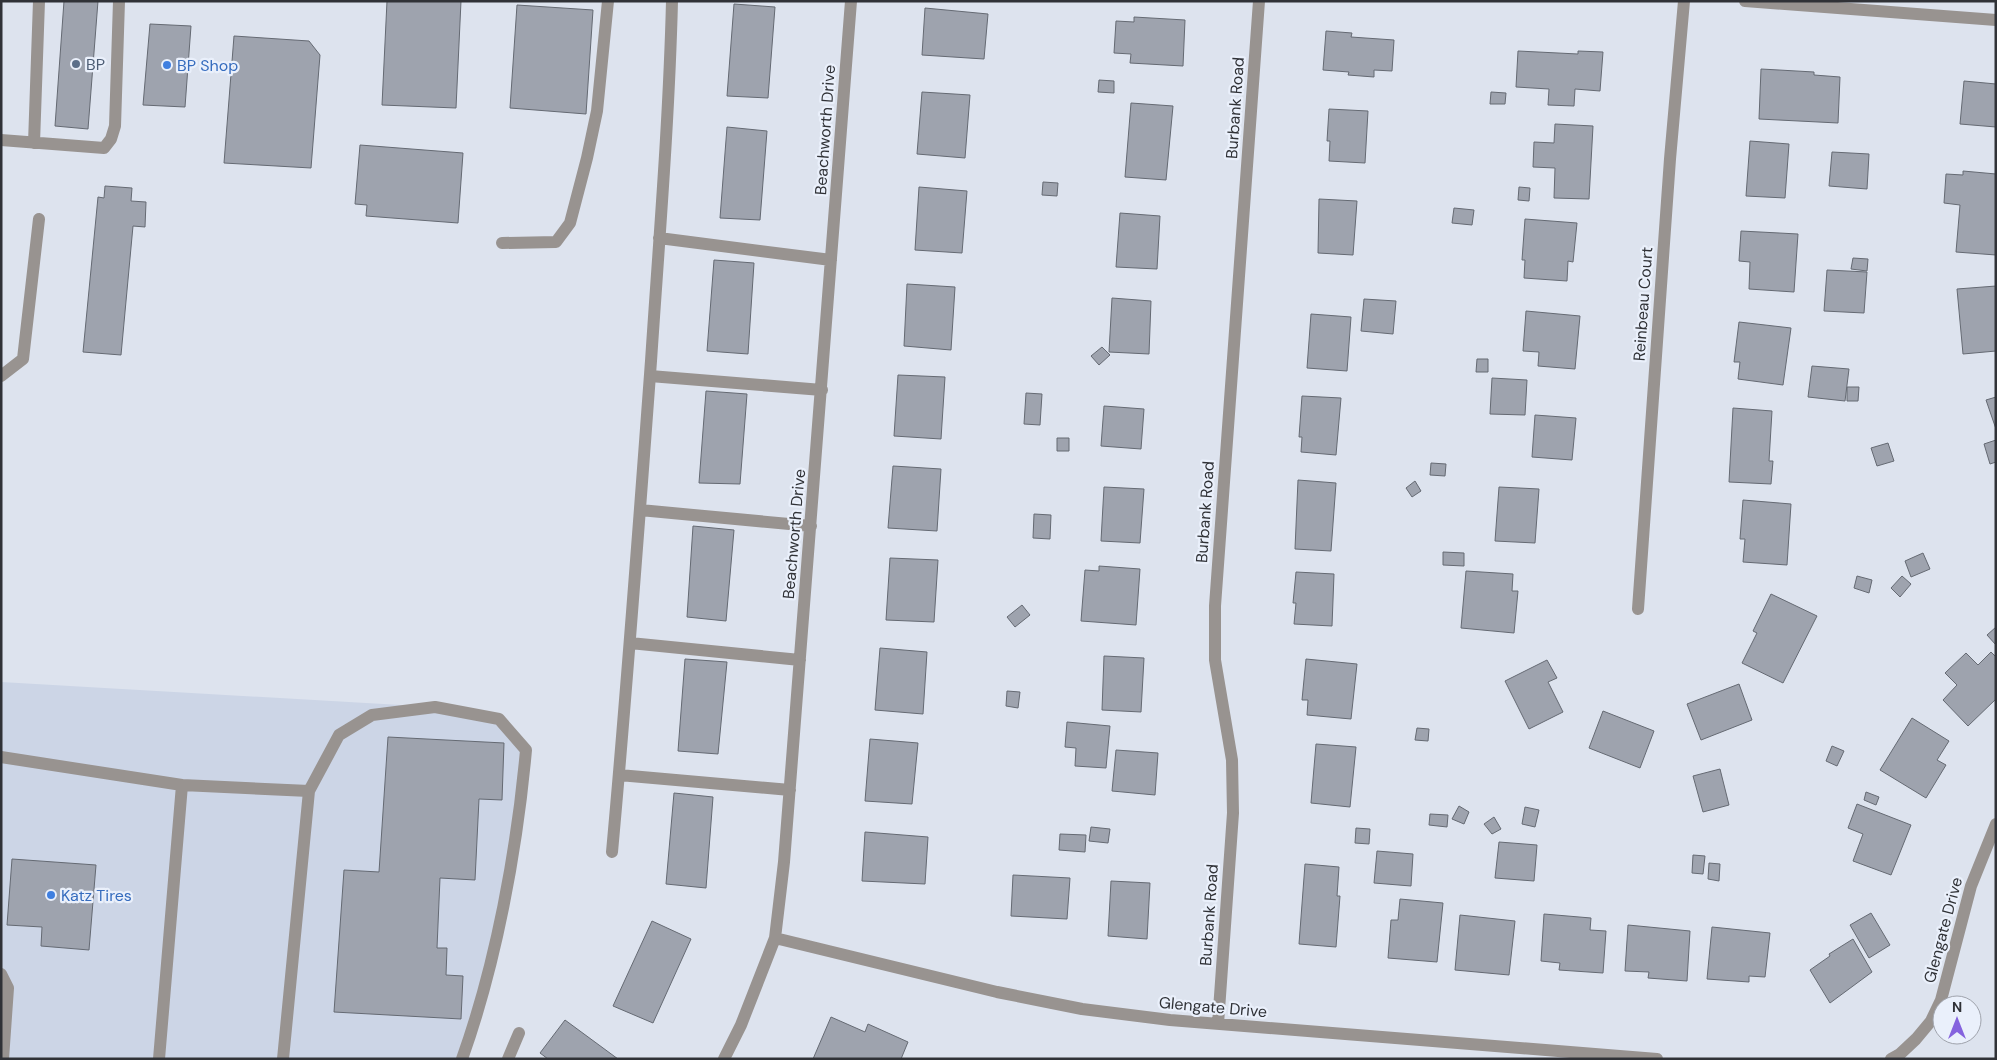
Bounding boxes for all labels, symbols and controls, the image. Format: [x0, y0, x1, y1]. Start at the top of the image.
place label: BP [86, 54, 105, 75]
place label: BP Shop [177, 55, 238, 76]
street label: Burbank Road [1221, 56, 1249, 160]
marker: BP [70, 58, 82, 70]
marker: BP Shop [161, 59, 173, 71]
street label: Beachworth Drive [810, 64, 840, 196]
street label: Reinbeau Court [1629, 246, 1657, 362]
street label: Burbank Road [1191, 460, 1219, 564]
street label: Beachworth Drive [778, 468, 810, 600]
street label: Burbank Road [1195, 863, 1223, 967]
street label: Glengate Drive [1919, 875, 1967, 985]
place label: Katz Tires [61, 885, 132, 906]
marker: Katz Tires [45, 889, 57, 901]
street label: Glengate Drive [1158, 992, 1268, 1022]
north arrow [1932, 995, 1982, 1045]
text: N [1952, 998, 1962, 1016]

